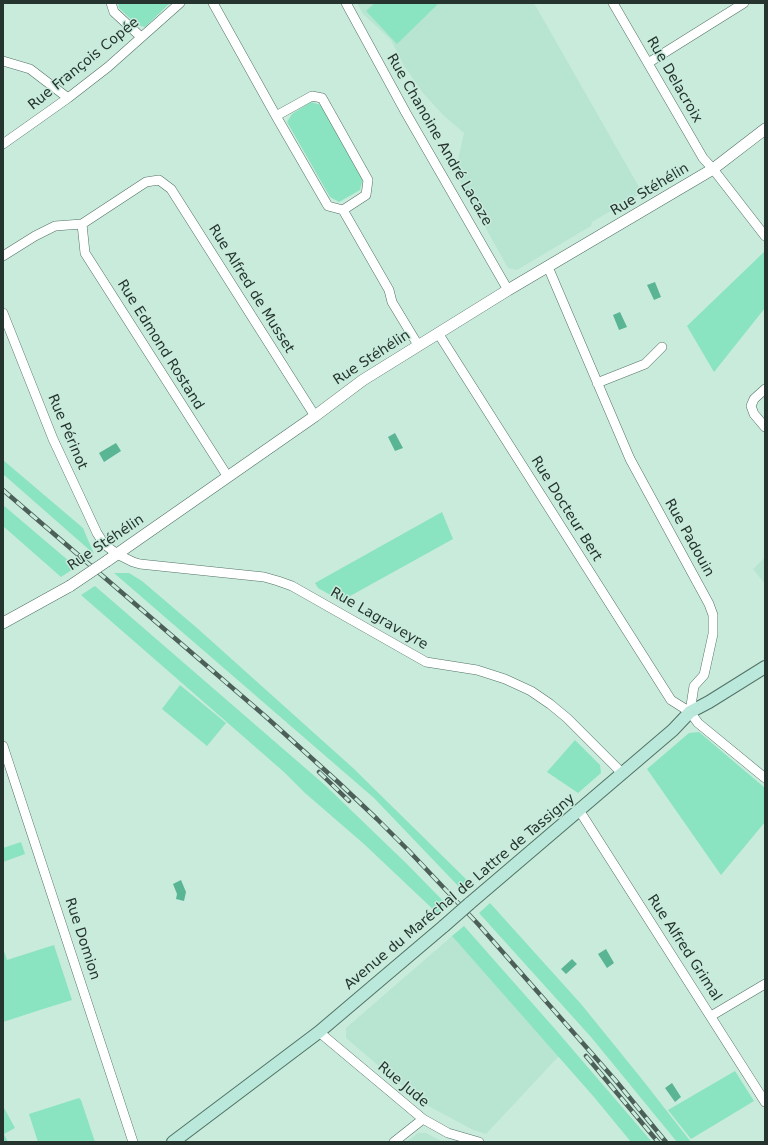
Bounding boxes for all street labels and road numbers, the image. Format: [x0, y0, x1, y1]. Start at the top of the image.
street label: Rue François Copée [25, 14, 143, 114]
street label: Rue Delacroix [643, 34, 705, 126]
street label: Rue Chanoine André Lacaze [383, 51, 495, 229]
street label: Rue Stéhélin [608, 160, 692, 220]
street label: Rue Alfred de Musset [205, 222, 297, 356]
street label: Rue Edmond Rostand [113, 277, 207, 413]
street label: Rue Stéhélin [330, 327, 414, 389]
street label: Rue Périnot [44, 392, 90, 472]
street label: Rue Docteur Bert [527, 453, 605, 565]
street label: Rue Padouin [661, 496, 717, 580]
street label: Rue Stéhélin [65, 511, 147, 575]
street label: Rue Lagraveyre [327, 584, 431, 654]
street label: Avenue du Maréchal de Lattre de Tassigny [341, 790, 579, 994]
street label: Rue Alfred Grimal [643, 892, 725, 1004]
street label: Rue Domion [61, 896, 103, 982]
street label: Rue Jude [374, 1059, 432, 1111]

